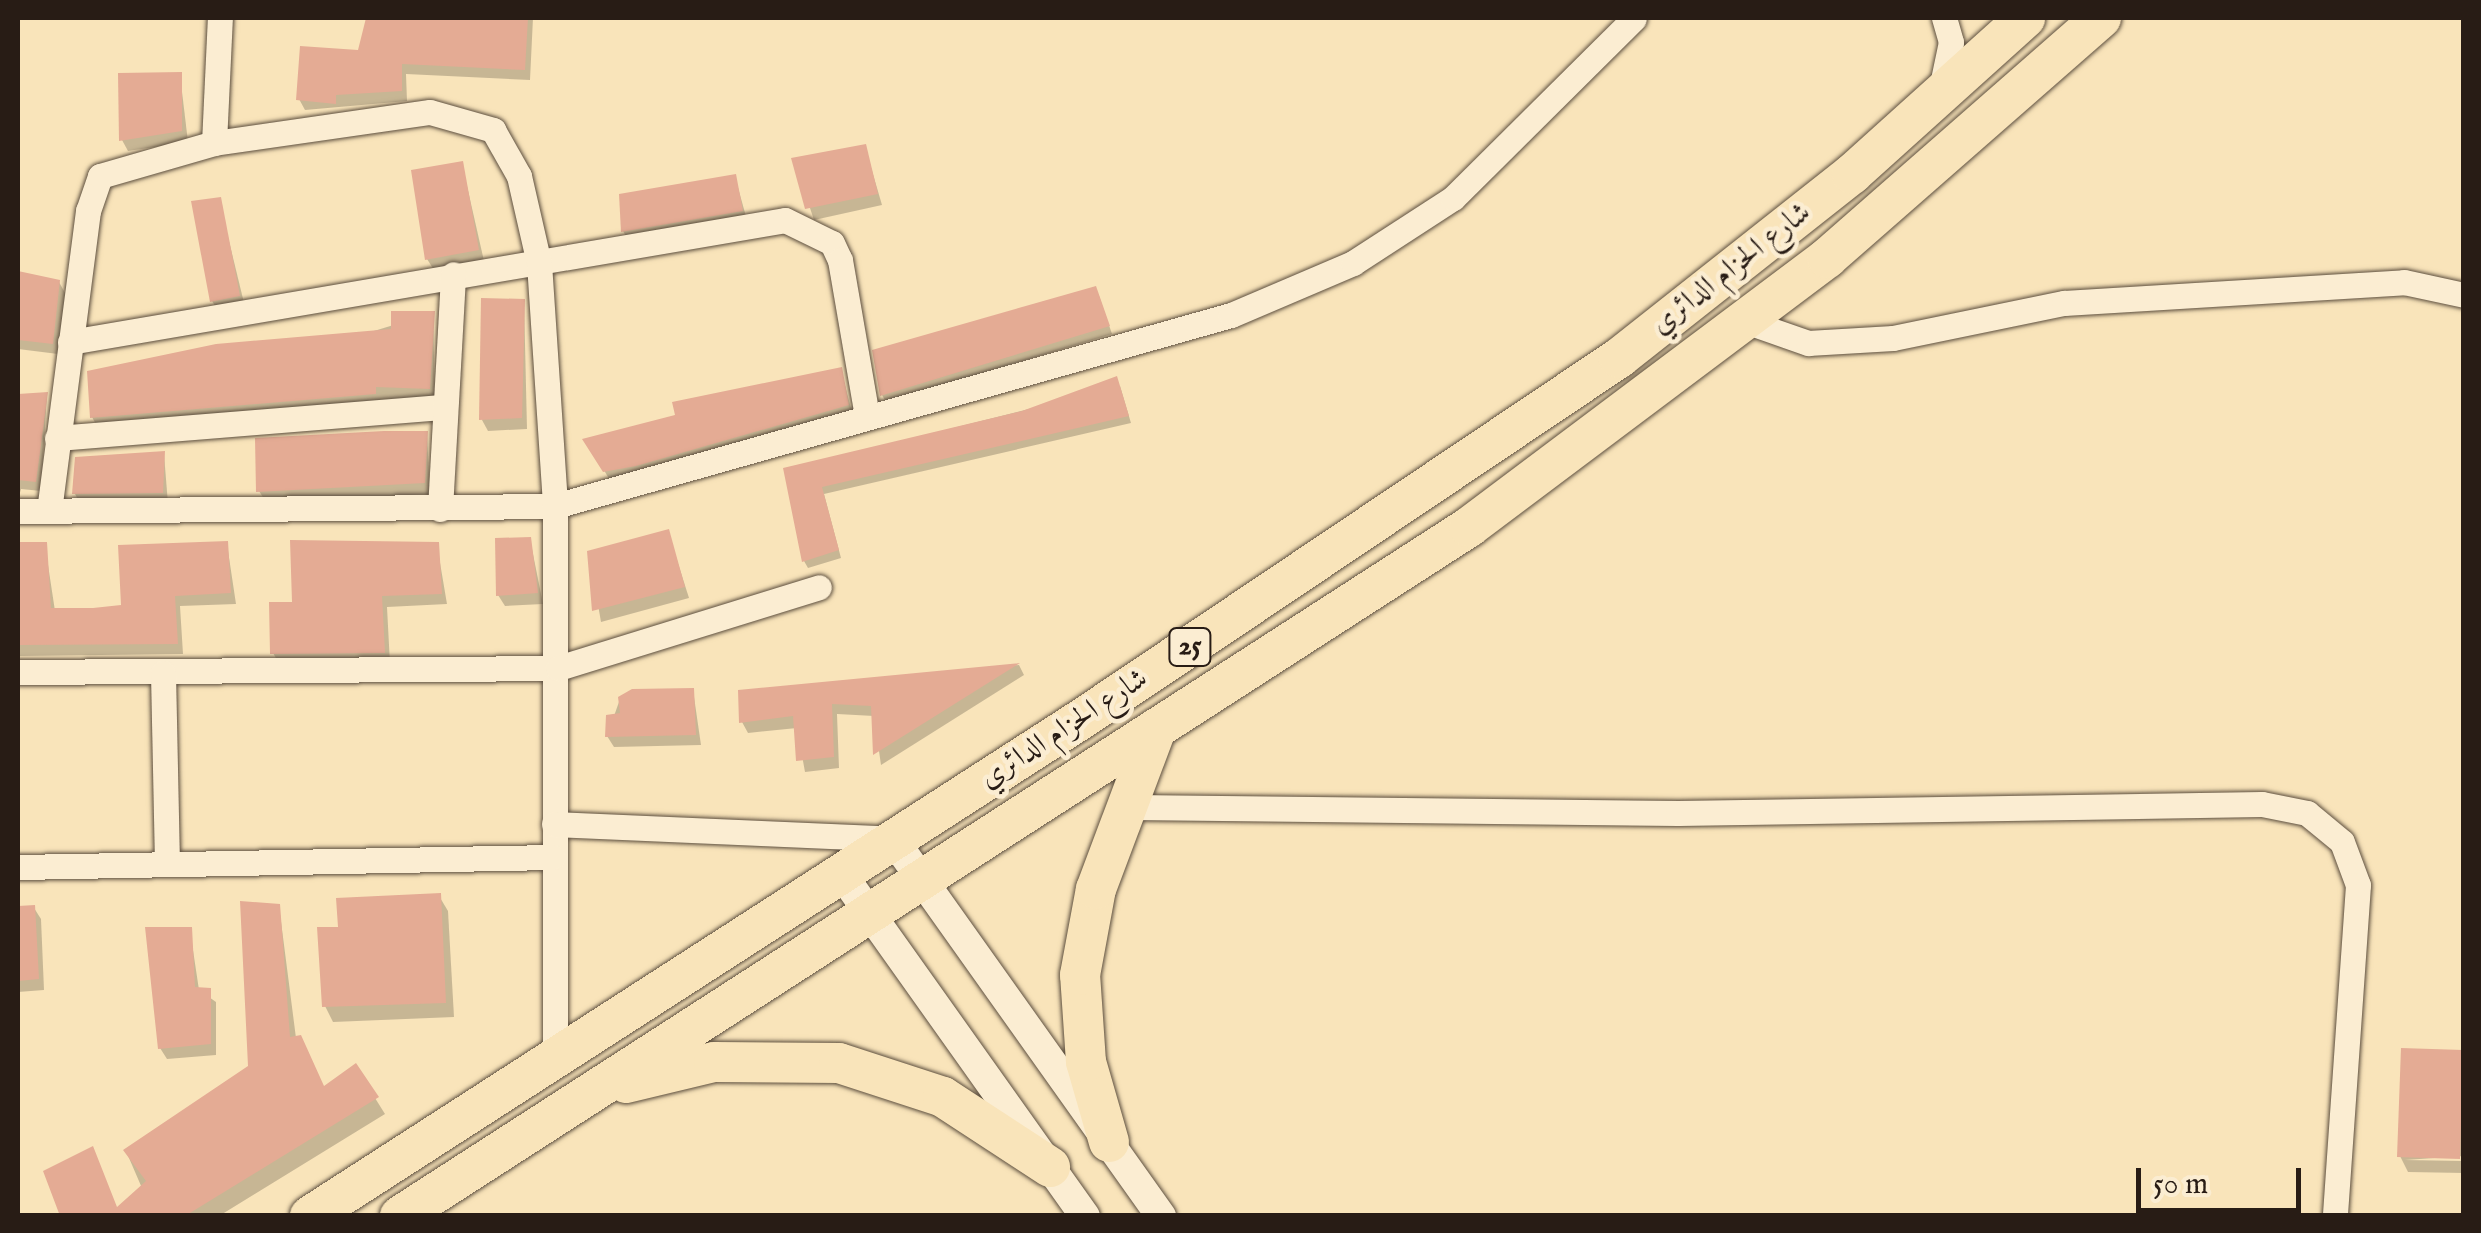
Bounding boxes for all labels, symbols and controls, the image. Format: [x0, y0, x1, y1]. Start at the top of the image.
street label: شارع الحزام الدائري [1644, 195, 1818, 343]
road number: 25 [1168, 624, 1212, 670]
street label: شارع الحزام الدائري [973, 661, 1155, 797]
scale bar [2141, 1148, 2306, 1210]
text: 50 m [2153, 1166, 2208, 1204]

